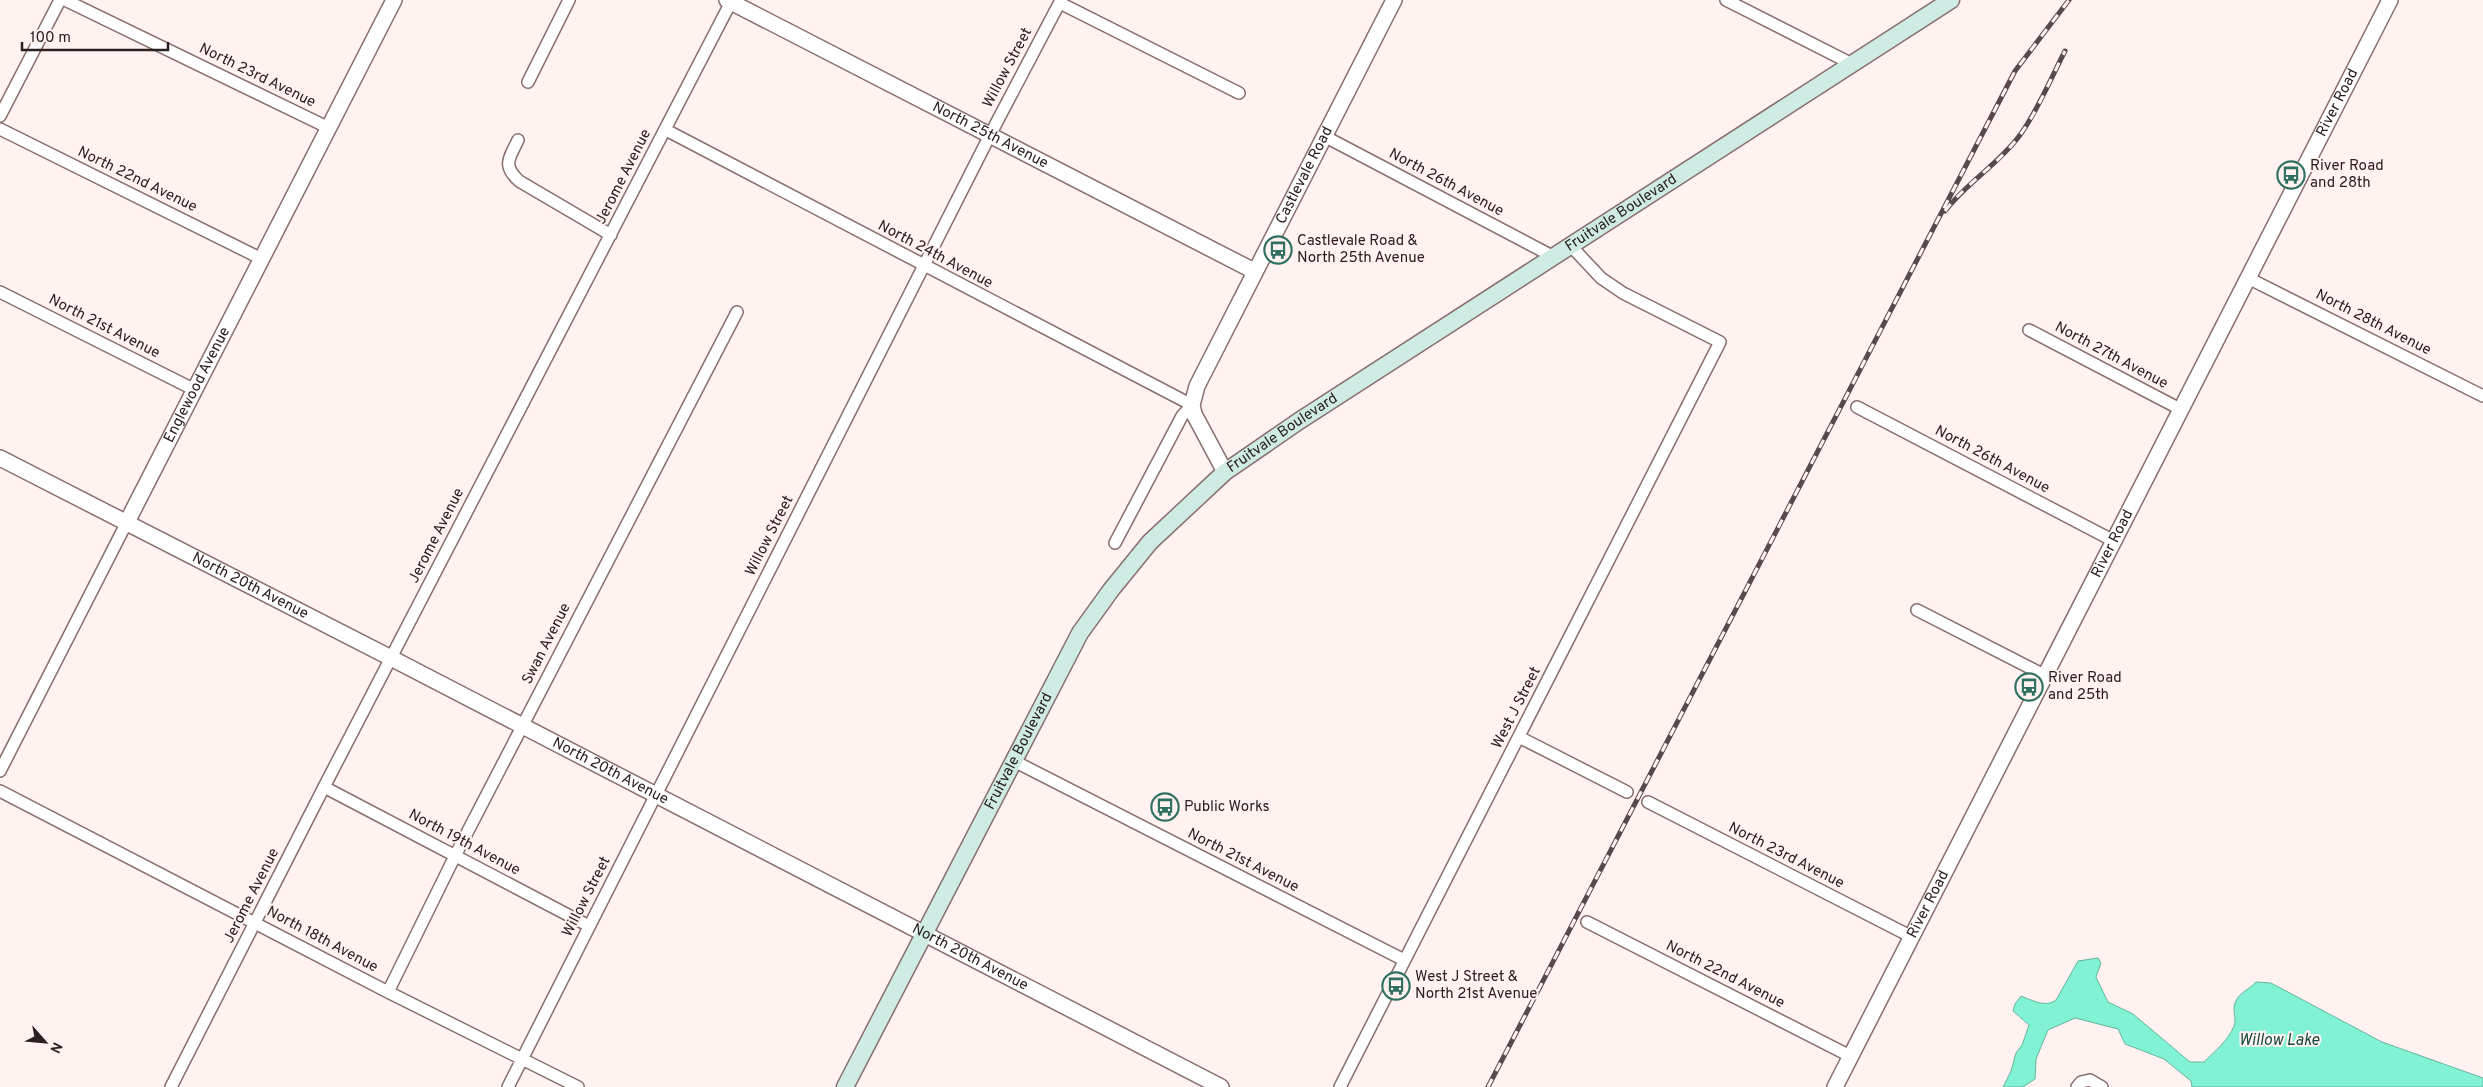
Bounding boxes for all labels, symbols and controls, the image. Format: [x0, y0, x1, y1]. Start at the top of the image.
scale bar [22, 20, 169, 52]
street label: Willow Street [979, 25, 1037, 111]
text: 100 m [30, 29, 71, 48]
street label: North 23rd Avenue [196, 40, 318, 112]
street label: River Road [2312, 66, 2363, 140]
street label: North 25th Avenue [929, 98, 1051, 173]
street label: Castlevale Road [1272, 123, 1337, 228]
street label: Jerome Avenue [592, 126, 656, 228]
street label: North 22nd Avenue [74, 143, 200, 217]
street label: North 26th Avenue [1385, 145, 1507, 221]
place label: River Road and 28th [2310, 157, 2384, 193]
bus stop icon: River Road and 28th [2276, 160, 2306, 190]
street label: Fruitvale Boulevard [1562, 170, 1681, 256]
street label: North 24th Avenue [874, 217, 996, 293]
place label: Castlevale Road & North 25th Avenue [1297, 232, 1425, 268]
bus stop icon: Castlevale Road & North 25th Avenue [1263, 235, 1293, 265]
street label: North 28th Avenue [2312, 286, 2434, 360]
street label: North 21st Avenue [45, 291, 163, 363]
street label: North 27th Avenue [2051, 318, 2171, 394]
street label: Englewood Avenue [160, 324, 235, 446]
street label: Fruitvale Boulevard [1223, 389, 1341, 477]
street label: North 26th Avenue [1931, 422, 2053, 498]
street label: Jerome Avenue [405, 485, 469, 587]
street label: Willow Street [742, 492, 798, 580]
street label: River Road [2087, 507, 2138, 581]
street label: North 20th Avenue [189, 548, 312, 624]
street label: Swan Avenue [518, 600, 576, 688]
street label: West J Street [1488, 664, 1546, 752]
place label: River Road and 25th [2048, 669, 2122, 705]
bus stop icon: River Road and 25th [2014, 672, 2044, 702]
street label: Fruitvale Boulevard [981, 689, 1057, 813]
street label: North 20th Avenue [549, 733, 672, 809]
bus stop icon: Public Works [1150, 792, 1180, 822]
place label: Public Works [1184, 798, 1270, 817]
street label: North 19th Avenue [405, 806, 523, 880]
street label: North 23rd Avenue [1725, 819, 1847, 893]
street label: North 21st Avenue [1184, 825, 1302, 897]
street label: Jerome Avenue [220, 845, 284, 947]
street label: Willow Street [559, 853, 615, 941]
street label: River Road [1903, 867, 1953, 942]
street label: North 18th Avenue [263, 903, 381, 977]
street label: North 20th Avenue [909, 919, 1031, 995]
street label: North 22nd Avenue [1662, 937, 1788, 1013]
place label: West J Street & North 21st Avenue [1415, 968, 1537, 1004]
bus stop icon: West J Street & North 21st Avenue [1381, 971, 1411, 1001]
north arrow [20, 1017, 70, 1067]
water label: Willow Lake [2239, 1031, 2320, 1051]
text: N [45, 1039, 65, 1056]

